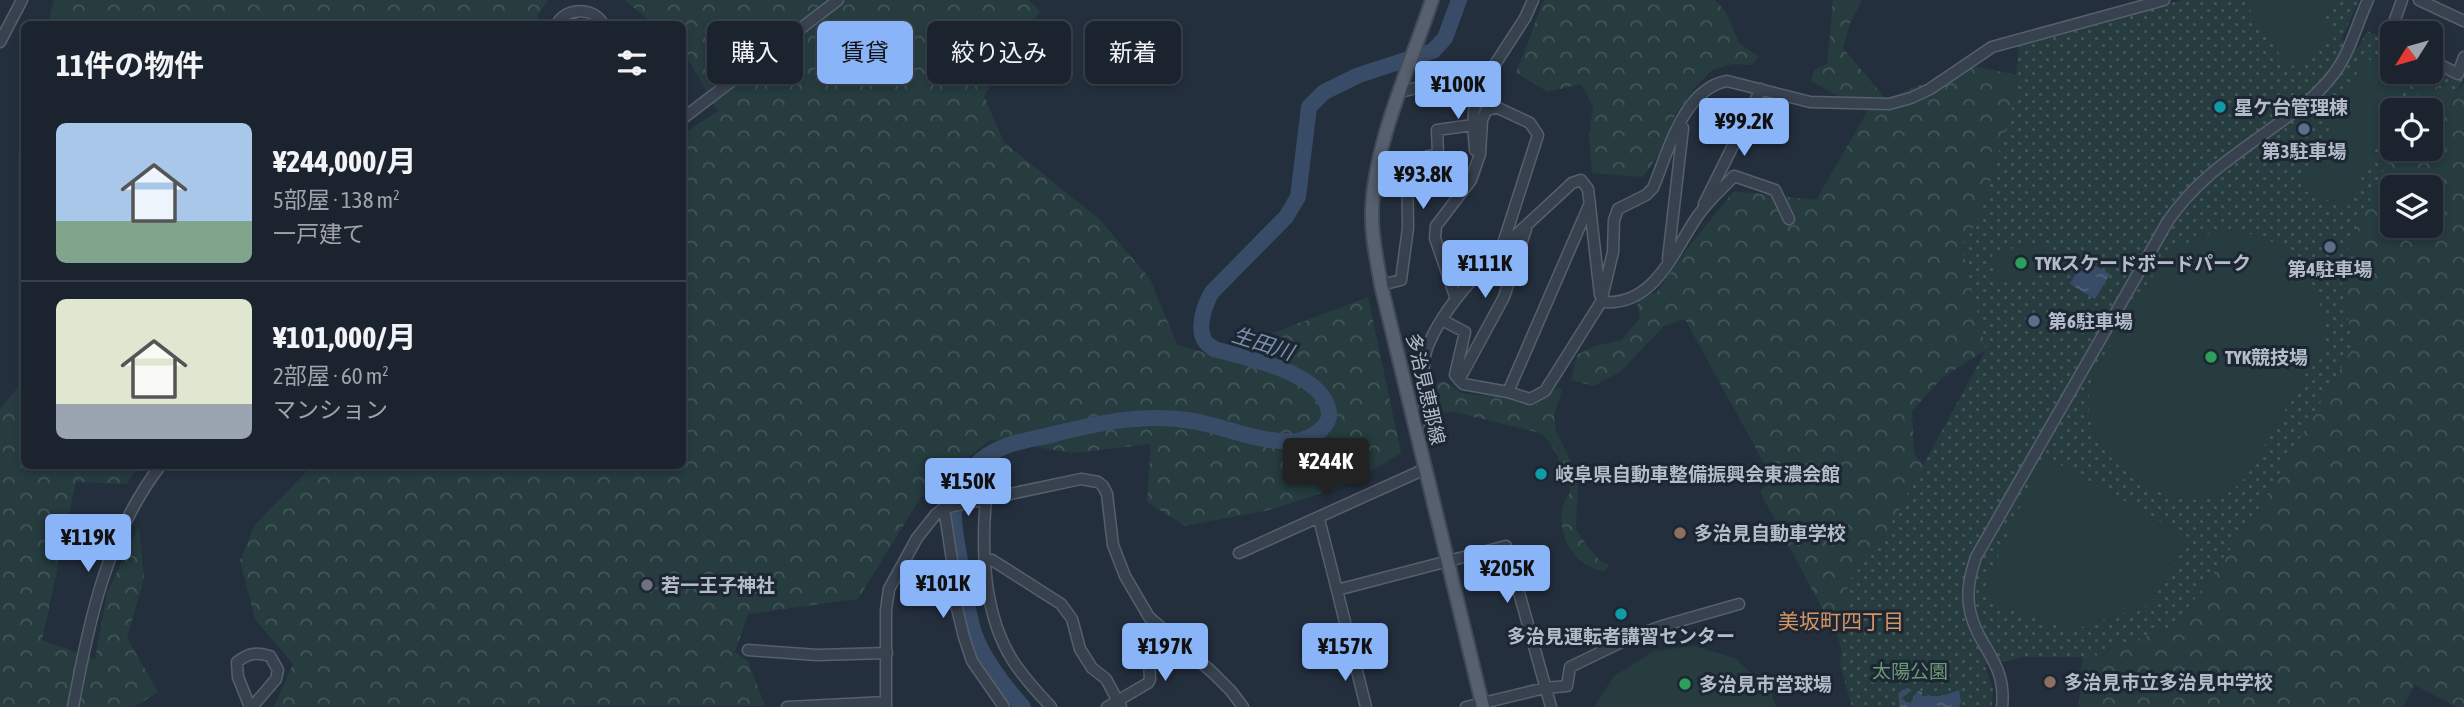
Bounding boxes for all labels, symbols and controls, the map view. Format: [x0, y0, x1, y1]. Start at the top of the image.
chip: 購入 [707, 21, 803, 84]
chip: 賃貸 [817, 21, 913, 84]
chip: 絞り込み [927, 21, 1071, 84]
chip: 新着 [1085, 21, 1181, 84]
north arrow [2380, 21, 2443, 84]
map controls [2380, 21, 2443, 238]
icon: filters [613, 44, 651, 82]
text: 11件の物件 [56, 48, 204, 82]
pin: ¥100K [1409, 61, 1507, 121]
text: ¥100K [1431, 71, 1485, 97]
place label: 星ケ台管理棟 [2234, 96, 2348, 118]
button: locate [2380, 98, 2443, 161]
pin: ¥99.2K [1687, 99, 1801, 158]
marker: 星ケ台管理棟 [2212, 99, 2228, 115]
text: ¥99.2K [1715, 108, 1773, 134]
marker: 第3駐車場 [2296, 121, 2312, 137]
place label: 第3駐車場 [2262, 140, 2346, 162]
text: ¥244,000/月 [273, 144, 416, 178]
icon: home [112, 151, 196, 235]
pin: ¥93.8K [1366, 152, 1480, 211]
text: ¥93.8K [1394, 161, 1452, 187]
button: layers [2380, 175, 2443, 238]
text: 5部屋 · 138 m² [273, 187, 400, 213]
text: 一戸建て [273, 221, 365, 247]
marker: 第4駐車場 [2322, 239, 2338, 255]
pin: ¥111K [1436, 240, 1534, 300]
text: ¥111K [1458, 250, 1512, 276]
place label: TYKスケードボードパーク [2035, 252, 2251, 274]
marker: TYKスケードボードパーク [2013, 255, 2029, 271]
place label: 第4駐車場 [2288, 258, 2372, 280]
place label: 第6駐車場 [2048, 310, 2133, 332]
marker: 第6駐車場 [2026, 313, 2042, 329]
text: ¥101,000/月 [273, 320, 416, 354]
water label: 生田川 [1229, 322, 1299, 365]
icon: home [112, 327, 196, 411]
street label: 多治見恵那線 [1402, 331, 1450, 447]
place label: TYK競技場 [2225, 346, 2308, 368]
marker: TYK競技場 [2203, 349, 2219, 365]
text: 2部屋 · 60 m² [273, 363, 389, 389]
text: マンション [273, 397, 388, 423]
pin: ¥244K [1277, 438, 1375, 498]
text: ¥244K [1299, 448, 1353, 474]
pin: ¥150K [919, 458, 1017, 518]
place label: 岐阜県自動車整備振興会東濃会館 [1555, 463, 1840, 485]
marker: 岐阜県自動車整備振興会東濃会館 [1533, 466, 1549, 482]
text: ¥150K [941, 468, 995, 494]
pin: ¥119K [39, 514, 137, 574]
place label: 多治見自動車学校 [1694, 522, 1846, 544]
text: ¥119K [61, 524, 115, 550]
marker: 多治見自動車学校 [1672, 525, 1688, 541]
pin: ¥205K [1458, 546, 1556, 605]
text: ¥205K [1480, 555, 1534, 581]
pin: ¥101K [894, 560, 992, 620]
text: ¥101K [916, 570, 970, 596]
place label: 若一王子神社 [661, 574, 775, 596]
marker: 若一王子神社 [639, 577, 655, 593]
marker: 多治見運転者講習センター [1613, 606, 1629, 622]
district label: 美坂町四丁目 [1778, 609, 1904, 633]
pin: ¥197K [1116, 624, 1214, 683]
pin: ¥157K [1296, 624, 1394, 683]
place label: 多治見運転者講習センター [1507, 625, 1735, 647]
text: ¥197K [1138, 633, 1192, 659]
text: ¥157K [1318, 633, 1372, 659]
park label: 太陽公園 [1872, 660, 1948, 682]
place label: 多治見市立多治見中学校 [2064, 671, 2273, 693]
place label: 多治見市営球場 [1699, 673, 1832, 695]
marker: 多治見市立多治見中学校 [2042, 674, 2058, 690]
marker: 多治見市営球場 [1677, 676, 1693, 692]

